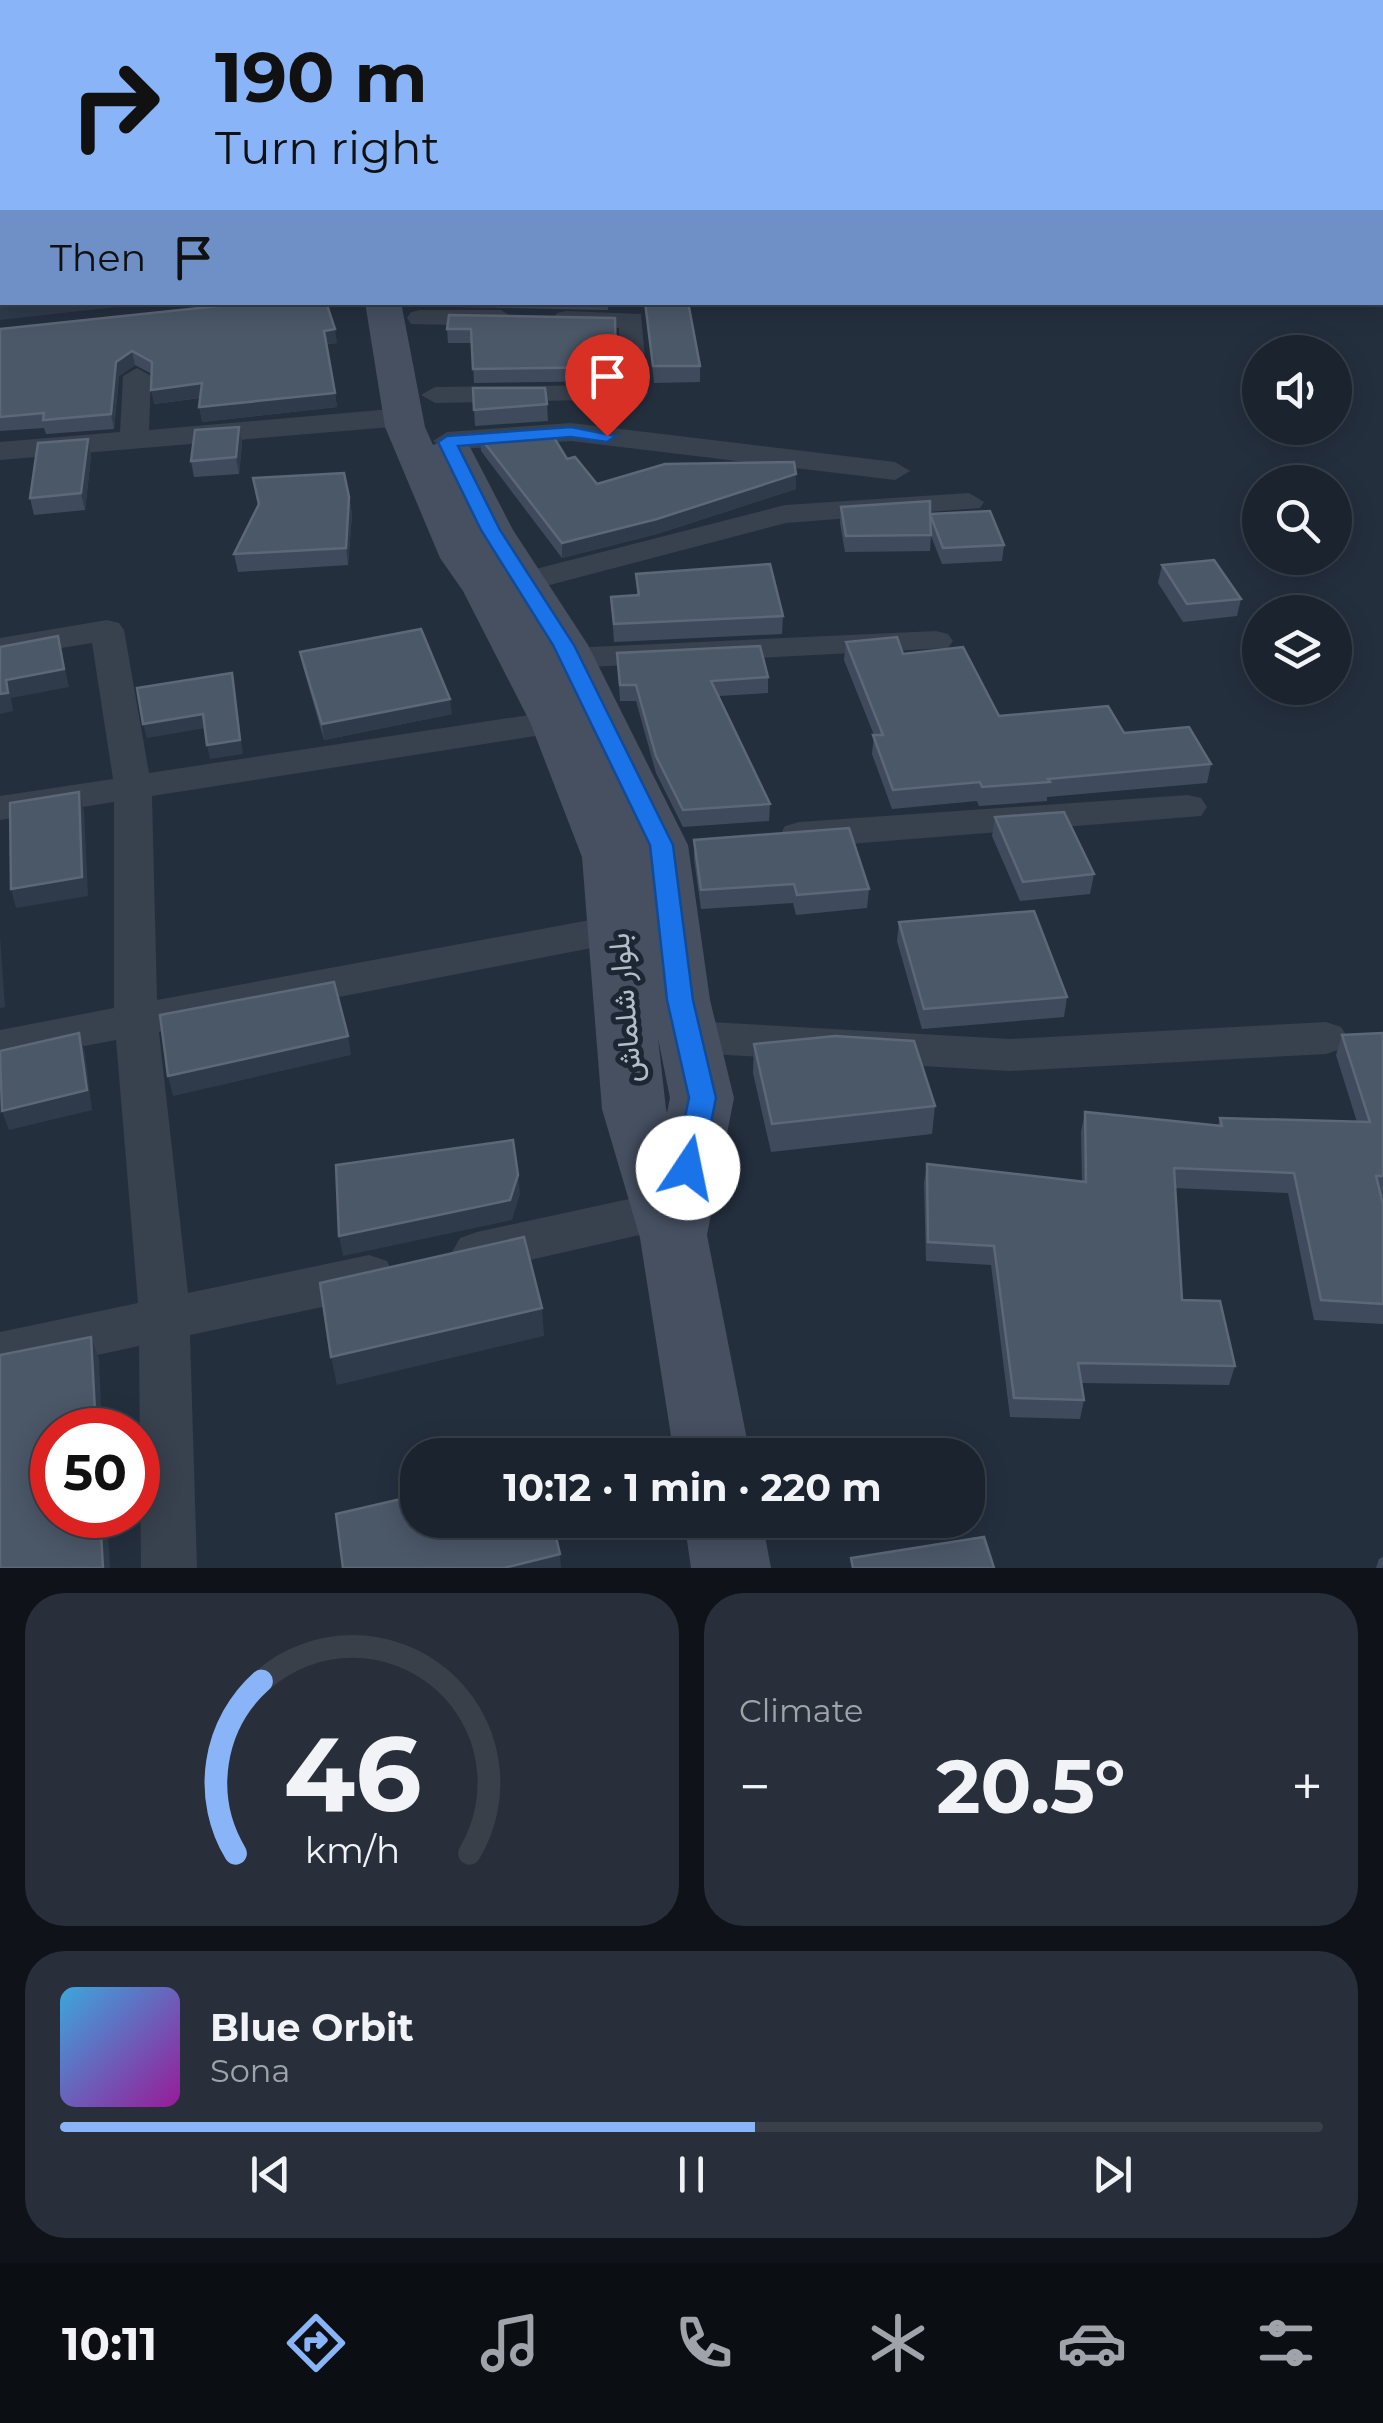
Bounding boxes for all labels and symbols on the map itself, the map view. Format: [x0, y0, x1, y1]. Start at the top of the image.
pin [565, 334, 650, 437]
street label: بلوار شلماش [600, 931, 649, 1085]
position arrow [636, 1116, 740, 1220]
speed limit sign: 50 [30, 1408, 160, 1538]

